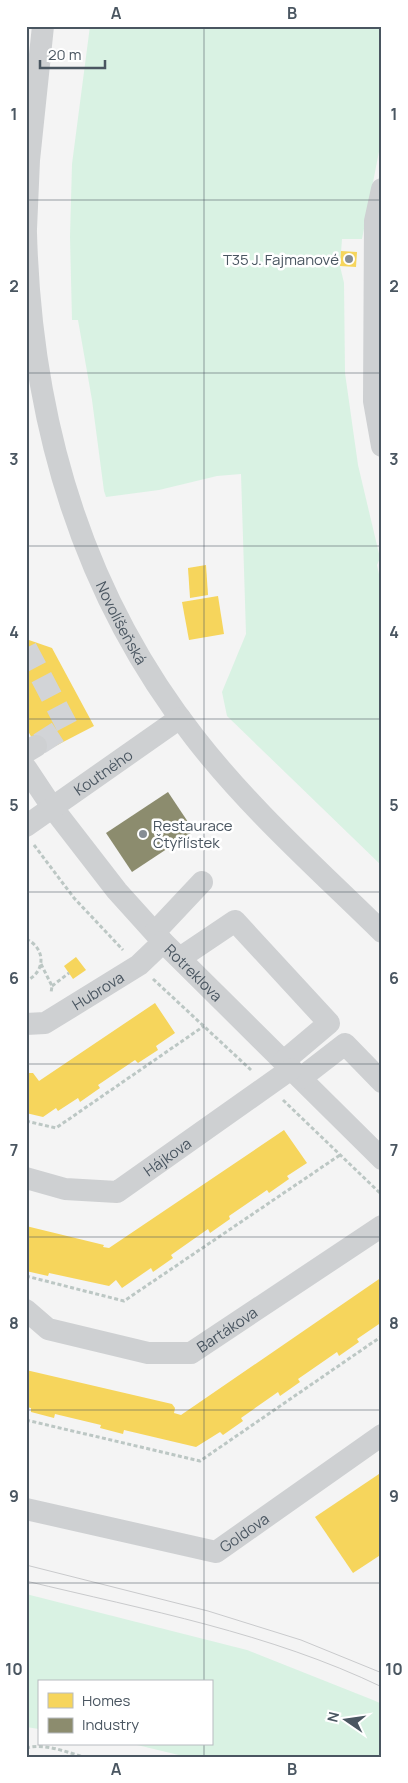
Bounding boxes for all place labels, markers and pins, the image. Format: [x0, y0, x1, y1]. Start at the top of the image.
place label: T35 J. Fajmanové [223, 249, 339, 270]
marker: T35 J. Fajmanové [343, 253, 355, 265]
place label: Restaurace Čtyřlístek [153, 815, 233, 853]
marker: Restaurace Čtyřlístek [137, 828, 149, 840]

